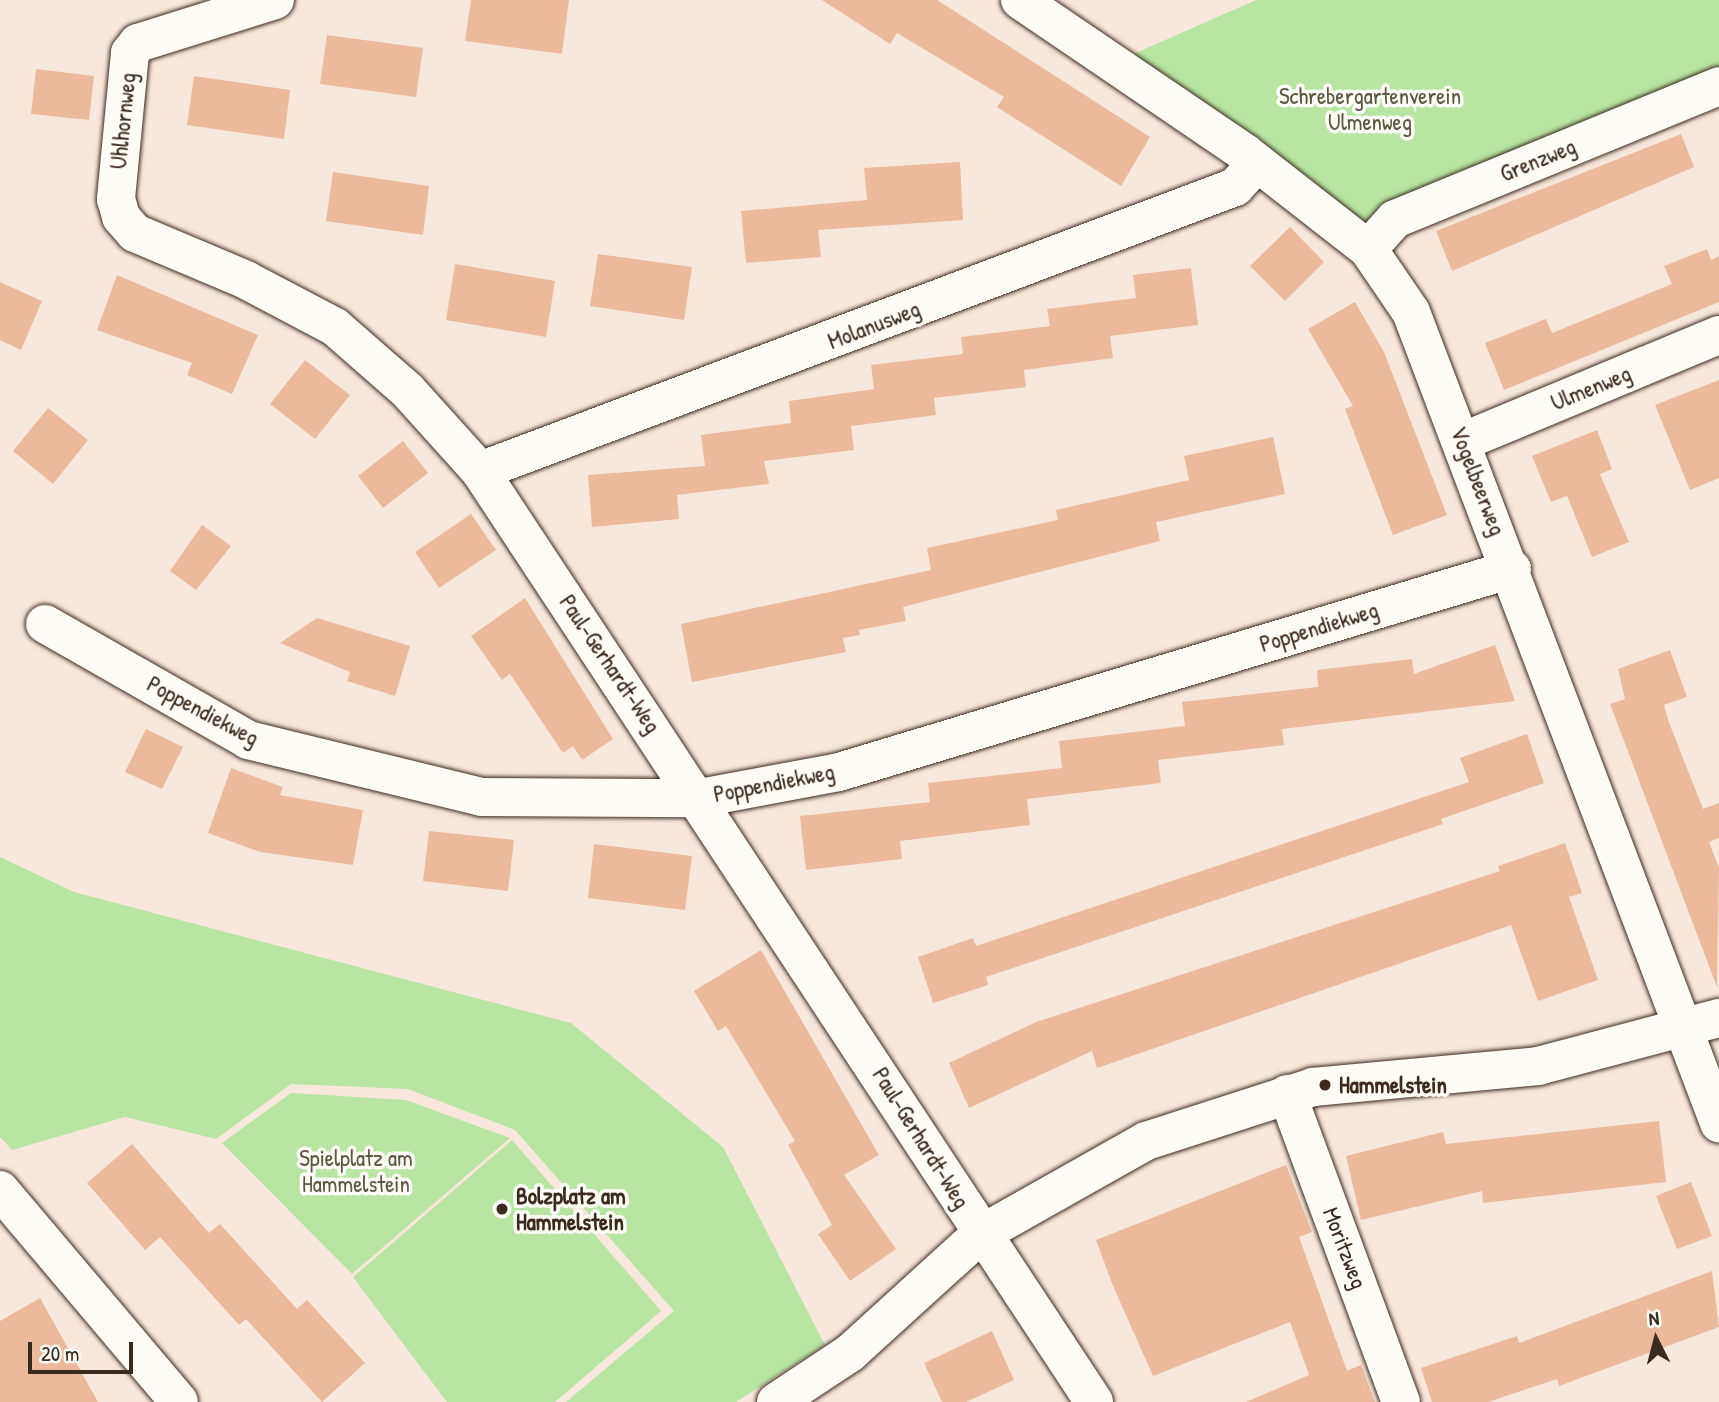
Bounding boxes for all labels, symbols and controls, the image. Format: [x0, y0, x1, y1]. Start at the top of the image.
street label: Uhlhornweg [104, 71, 142, 171]
park label: Schrebergartenverein Ulmenweg [1279, 82, 1461, 136]
street label: Grenzweg [1496, 132, 1580, 188]
street label: Molanusweg [824, 295, 924, 355]
street label: Ulmenweg [1547, 359, 1635, 417]
street label: Vogelbeerweg [1445, 423, 1511, 539]
street label: Paul-Gerhardt-Weg [554, 590, 666, 738]
street label: Poppendiekweg [1256, 596, 1382, 658]
street label: Poppendiekweg [142, 670, 264, 752]
street label: Poppendiekweg [711, 758, 837, 808]
street label: Paul-Gerhardt-Weg [867, 1062, 975, 1214]
place label: Hammelstein [1339, 1071, 1447, 1099]
marker: Hammelstein [1317, 1077, 1333, 1093]
park label: Spielplatz am Hammelstein [299, 1144, 413, 1198]
place label: Bolzplatz am Hammelstein [516, 1182, 626, 1236]
marker: Bolzplatz am Hammelstein [494, 1201, 510, 1217]
street label: Moritzweg [1317, 1203, 1373, 1293]
north arrow [1621, 1304, 1691, 1374]
text: N [1647, 1305, 1660, 1332]
scale bar [32, 1328, 136, 1372]
text: 20 m [41, 1339, 79, 1368]

